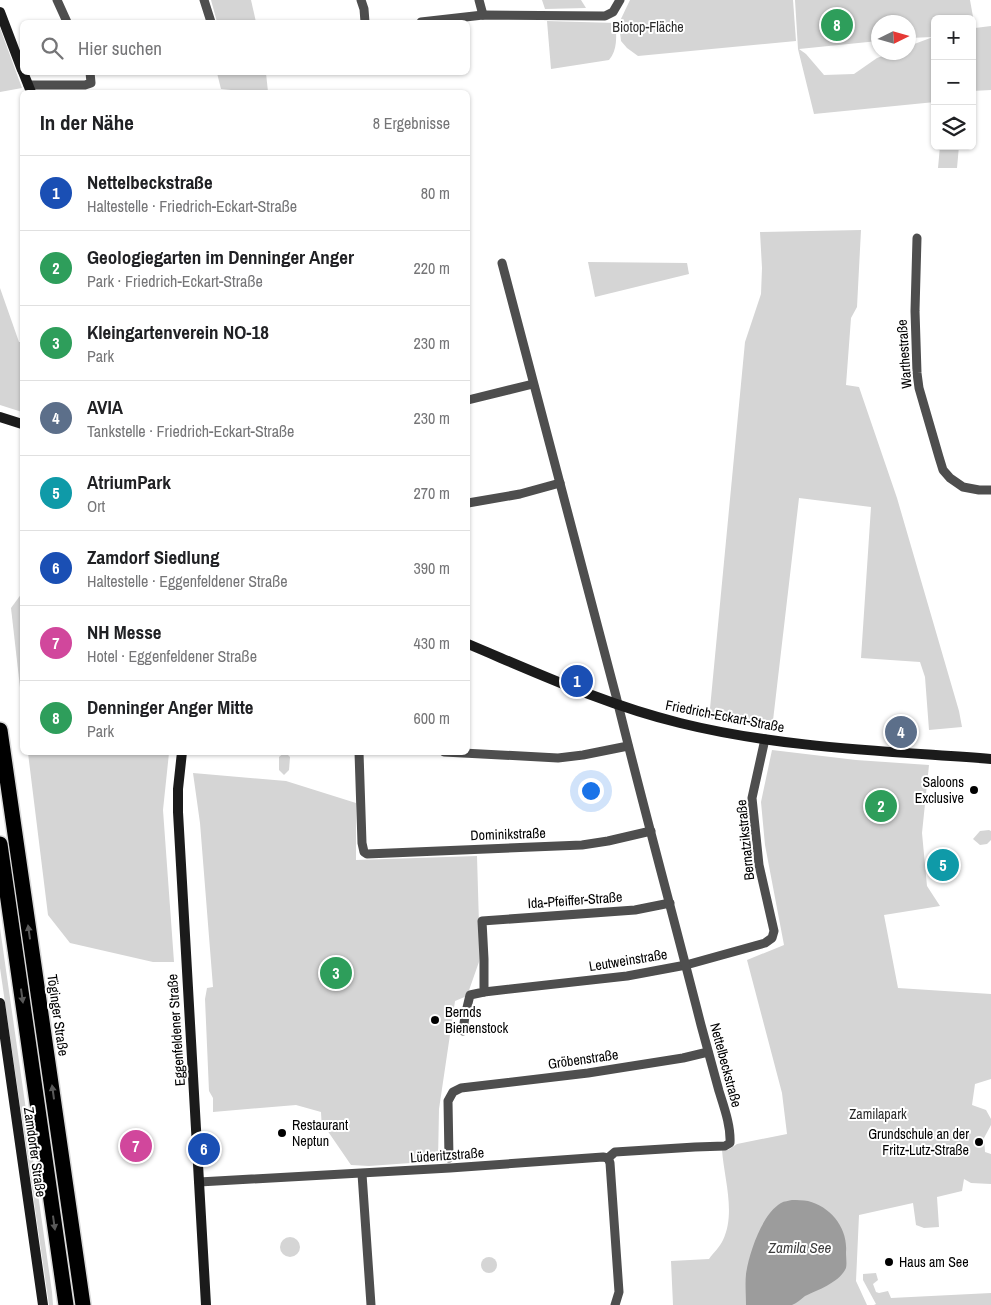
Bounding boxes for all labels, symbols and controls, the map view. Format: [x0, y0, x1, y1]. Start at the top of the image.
pin: 8 [821, 6, 853, 44]
north arrow [871, 15, 916, 60]
map controls [931, 15, 976, 150]
button: + [931, 15, 976, 60]
park label: Biotop-Fläche [612, 18, 684, 36]
search box [20, 20, 470, 75]
icon: search [38, 34, 66, 62]
text: Hier suchen [78, 35, 162, 61]
button: − [931, 60, 976, 105]
button: layers [931, 105, 976, 150]
text: In der Nähe [40, 108, 134, 137]
text: 8 Ergebnisse [373, 112, 450, 134]
text: Nettelbeckstraße [87, 169, 213, 195]
text: 1 [52, 182, 60, 204]
text: 80 m [421, 182, 450, 204]
text: Haltestelle · Friedrich-Eckart-Straße [87, 195, 297, 217]
text: Geologiegarten im Denninger Anger [87, 244, 354, 270]
text: 2 [52, 257, 60, 279]
text: 220 m [414, 257, 450, 279]
text: Park · Friedrich-Eckart-Straße [87, 270, 263, 292]
text: Kleingartenverein NO-18 [87, 319, 269, 345]
street label: Warthestraße [893, 319, 915, 389]
text: 3 [52, 332, 60, 354]
text: 230 m [414, 332, 450, 354]
text: Park [87, 345, 114, 367]
text: AVIA [87, 394, 123, 420]
text: 4 [52, 407, 60, 429]
text: 230 m [414, 407, 450, 429]
text: Tankstelle · Friedrich-Eckart-Straße [87, 420, 294, 442]
text: AtriumPark [87, 469, 171, 495]
text: 5 [52, 482, 60, 504]
text: 270 m [414, 482, 450, 504]
text: Ort [87, 495, 105, 517]
text: Zamdorf Siedlung [87, 544, 219, 570]
text: 6 [52, 557, 60, 579]
text: 390 m [414, 557, 450, 579]
text: Haltestelle · Eggenfeldener Straße [87, 570, 288, 592]
text: NH Messe [87, 619, 161, 645]
text: 7 [52, 632, 60, 654]
text: 430 m [414, 632, 450, 654]
text: Hotel · Eggenfeldener Straße [87, 645, 257, 667]
pin: 1 [561, 662, 593, 700]
text: Denninger Anger Mitte [87, 694, 254, 720]
street label: Friedrich-Eckart-Straße [664, 696, 786, 736]
text: 8 [52, 707, 60, 729]
text: 600 m [414, 707, 450, 729]
pin: 4 [885, 713, 917, 751]
text: Park [87, 720, 114, 742]
place label: Saloons Exclusive [915, 773, 964, 807]
your location [578, 778, 604, 804]
marker: Saloons Exclusive [968, 784, 980, 796]
pin: 2 [865, 787, 897, 825]
street label: Bernatzikstraße [732, 799, 758, 881]
street label: Dominikstraße [470, 824, 546, 844]
pin: 5 [927, 846, 959, 884]
street label: Ida-Pfeiffer-Straße [527, 888, 623, 912]
one-way arrow [25, 923, 33, 939]
street label: Leutweinstraße [588, 945, 668, 975]
pin: 3 [320, 954, 352, 992]
street label: Töginger Straße [43, 973, 73, 1057]
street label: Eggenfeldener Straße [163, 973, 189, 1087]
one-way arrow [18, 988, 26, 1004]
place label: Bernds Bienenstock [445, 1003, 508, 1037]
marker: Bernds Bienenstock [429, 1014, 441, 1026]
street label: Nettelbeckstraße [706, 1021, 746, 1109]
street label: Gröbenstraße [547, 1045, 619, 1073]
one-way arrow [48, 1084, 56, 1100]
park label: Zamilapark [849, 1105, 907, 1123]
street label: Zamdorfer Straße [20, 1106, 50, 1198]
place label: Restaurant Neptun [292, 1116, 348, 1150]
place label: Grundschule an der Fritz-Lutz-Straße [868, 1125, 969, 1159]
pin: 7 [120, 1127, 152, 1165]
marker: Restaurant Neptun [276, 1127, 288, 1139]
pin: 6 [188, 1130, 220, 1168]
marker: Grundschule an der Fritz-Lutz-Straße [973, 1136, 985, 1148]
street label: Lüderitzstraße [409, 1143, 485, 1167]
one-way arrow [51, 1215, 59, 1231]
water label: Zamila See [768, 1237, 832, 1258]
place label: Haus am See [899, 1253, 969, 1271]
marker: Haus am See [883, 1256, 895, 1268]

